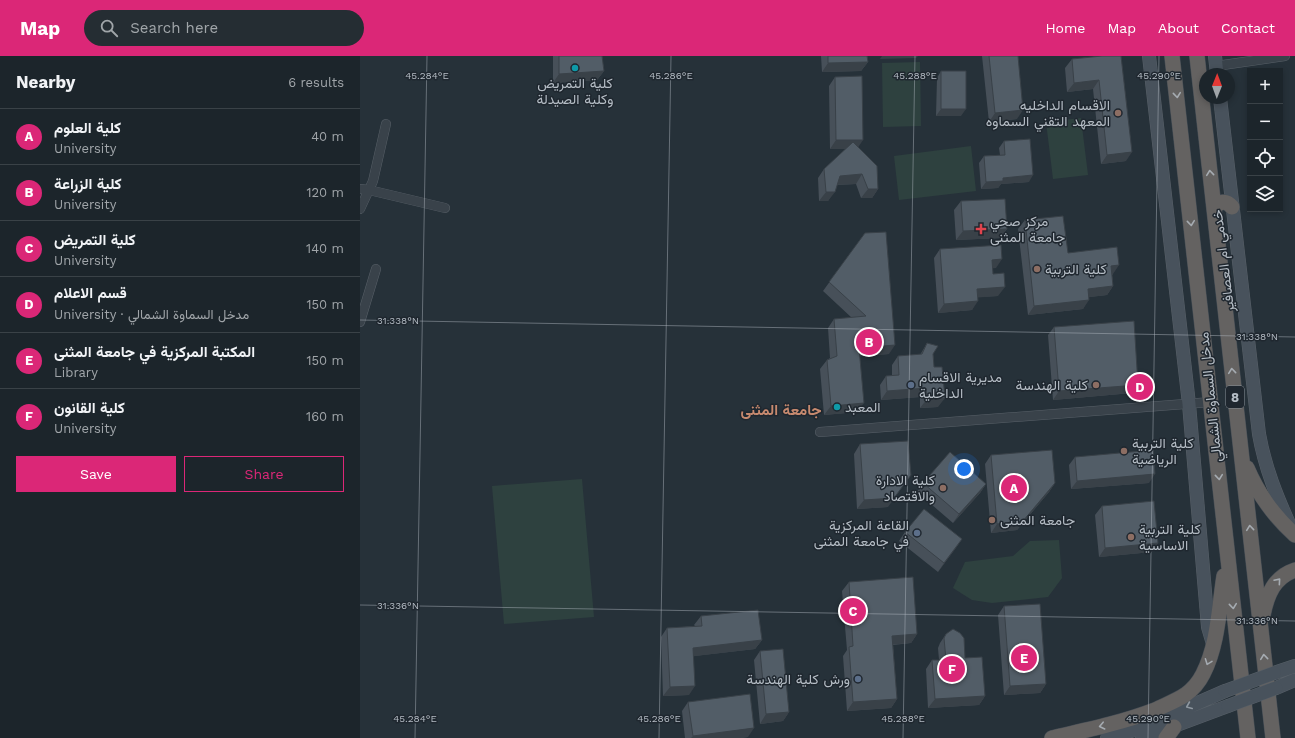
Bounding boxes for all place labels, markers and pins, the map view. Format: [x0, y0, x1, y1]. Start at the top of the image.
marker: كلية التمريض وكلية الصيدلة [570, 63, 580, 73]
place label: كلية التمريض وكلية الصيدلة [536, 75, 614, 108]
place label: الاقسام الداخليه المعهد التقني السماوه [986, 97, 1110, 133]
marker: الاقسام الداخليه المعهد التقني السماوه [1113, 108, 1123, 118]
place label: مركز صحي جامعة المثنى [990, 213, 1065, 246]
marker: مركز صحي جامعة المثنى [975, 223, 987, 235]
place label: كلية التربية [1045, 261, 1107, 278]
marker: كلية التربية [1032, 264, 1042, 274]
pin: B [856, 327, 882, 357]
place label: مديرية الاقسام الداخلية [919, 369, 1002, 401]
pin: D [1127, 372, 1153, 402]
place label: كلية الهندسة [1016, 377, 1088, 394]
marker: مديرية الاقسام الداخلية [906, 380, 916, 390]
marker: كلية الهندسة [1091, 380, 1101, 390]
place label: المعبد [845, 399, 881, 416]
marker: المعبد [832, 402, 842, 412]
place label: كلية التربية الرياضية [1132, 435, 1194, 468]
marker: كلية التربية الرياضية [1119, 446, 1129, 456]
place label: كلية الادارة والاقتصاد [876, 472, 935, 505]
pin: A [1001, 473, 1027, 503]
marker: كلية الادارة والاقتصاد [938, 483, 948, 493]
place label: جامعة المثنى [1000, 512, 1075, 529]
marker: جامعة المثنى [987, 515, 997, 525]
place label: القاعة المركزية في جامعة المثنى [814, 517, 909, 553]
place label: كلية التربية الاساسية [1139, 521, 1201, 553]
marker: القاعة المركزية في جامعة المثنى [912, 528, 922, 538]
marker: كلية التربية الاساسية [1126, 532, 1136, 542]
pin: C [840, 596, 866, 626]
pin: E [1011, 643, 1037, 673]
pin: F [939, 654, 965, 684]
place label: ورش كلية الهندسة [746, 671, 850, 688]
marker: ورش كلية الهندسة [853, 674, 863, 684]

